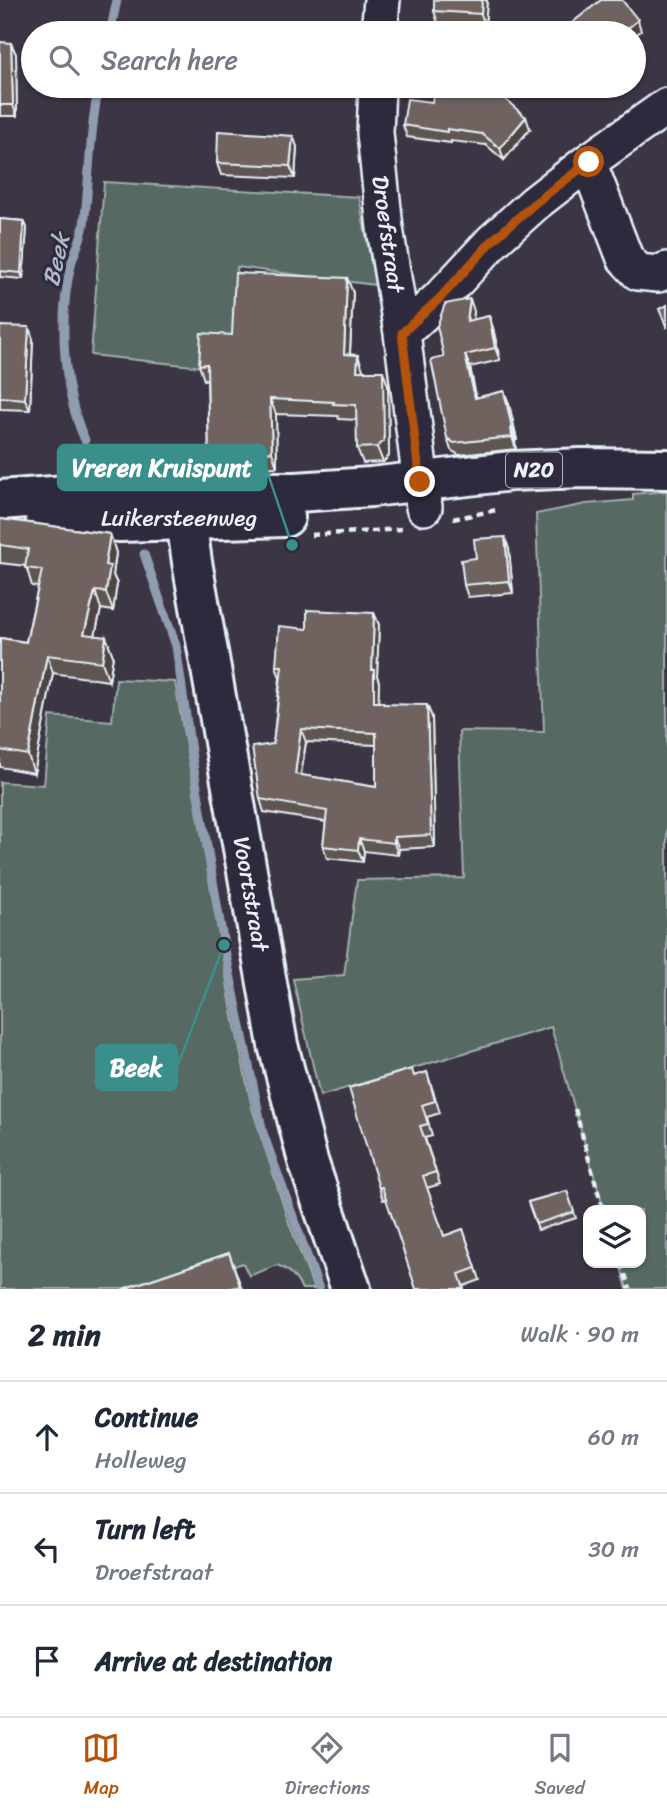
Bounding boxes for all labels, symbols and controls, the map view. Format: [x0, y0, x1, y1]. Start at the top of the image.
search box [21, 21, 646, 98]
text: Search here [101, 37, 238, 83]
icon: search [45, 41, 83, 79]
route start [573, 146, 604, 177]
street label: Droefstraat [359, 173, 417, 297]
water label: Beek [30, 226, 83, 290]
callout: Vreren Kruispunt [58, 445, 266, 490]
text: Vreren Kruispunt [72, 447, 253, 489]
road number: N20 [506, 452, 562, 488]
route end [404, 466, 435, 497]
street label: Luikersteenweg [101, 498, 257, 539]
street label: Voortstraat [221, 833, 282, 956]
callout: Beek [96, 1045, 177, 1090]
text: Beek [110, 1047, 164, 1089]
map controls [583, 1205, 646, 1268]
button: layers [583, 1205, 646, 1268]
text: 2 min [28, 1308, 101, 1362]
text: Walk · 90 m [521, 1314, 639, 1355]
text: Continue [95, 1394, 198, 1440]
text: 60 m [588, 1417, 639, 1458]
icon: ahead [28, 1418, 66, 1456]
text: Holleweg [95, 1440, 187, 1481]
text: Turn left [95, 1506, 195, 1552]
text: 30 m [588, 1529, 639, 1570]
icon: left [28, 1530, 66, 1568]
text: Droefstraat [95, 1552, 213, 1593]
text: Arrive at destination [95, 1638, 332, 1684]
icon: arrive [28, 1642, 66, 1680]
tab: Map [82, 1729, 120, 1804]
tab: Directions [285, 1729, 370, 1804]
tab: Saved [535, 1729, 585, 1804]

